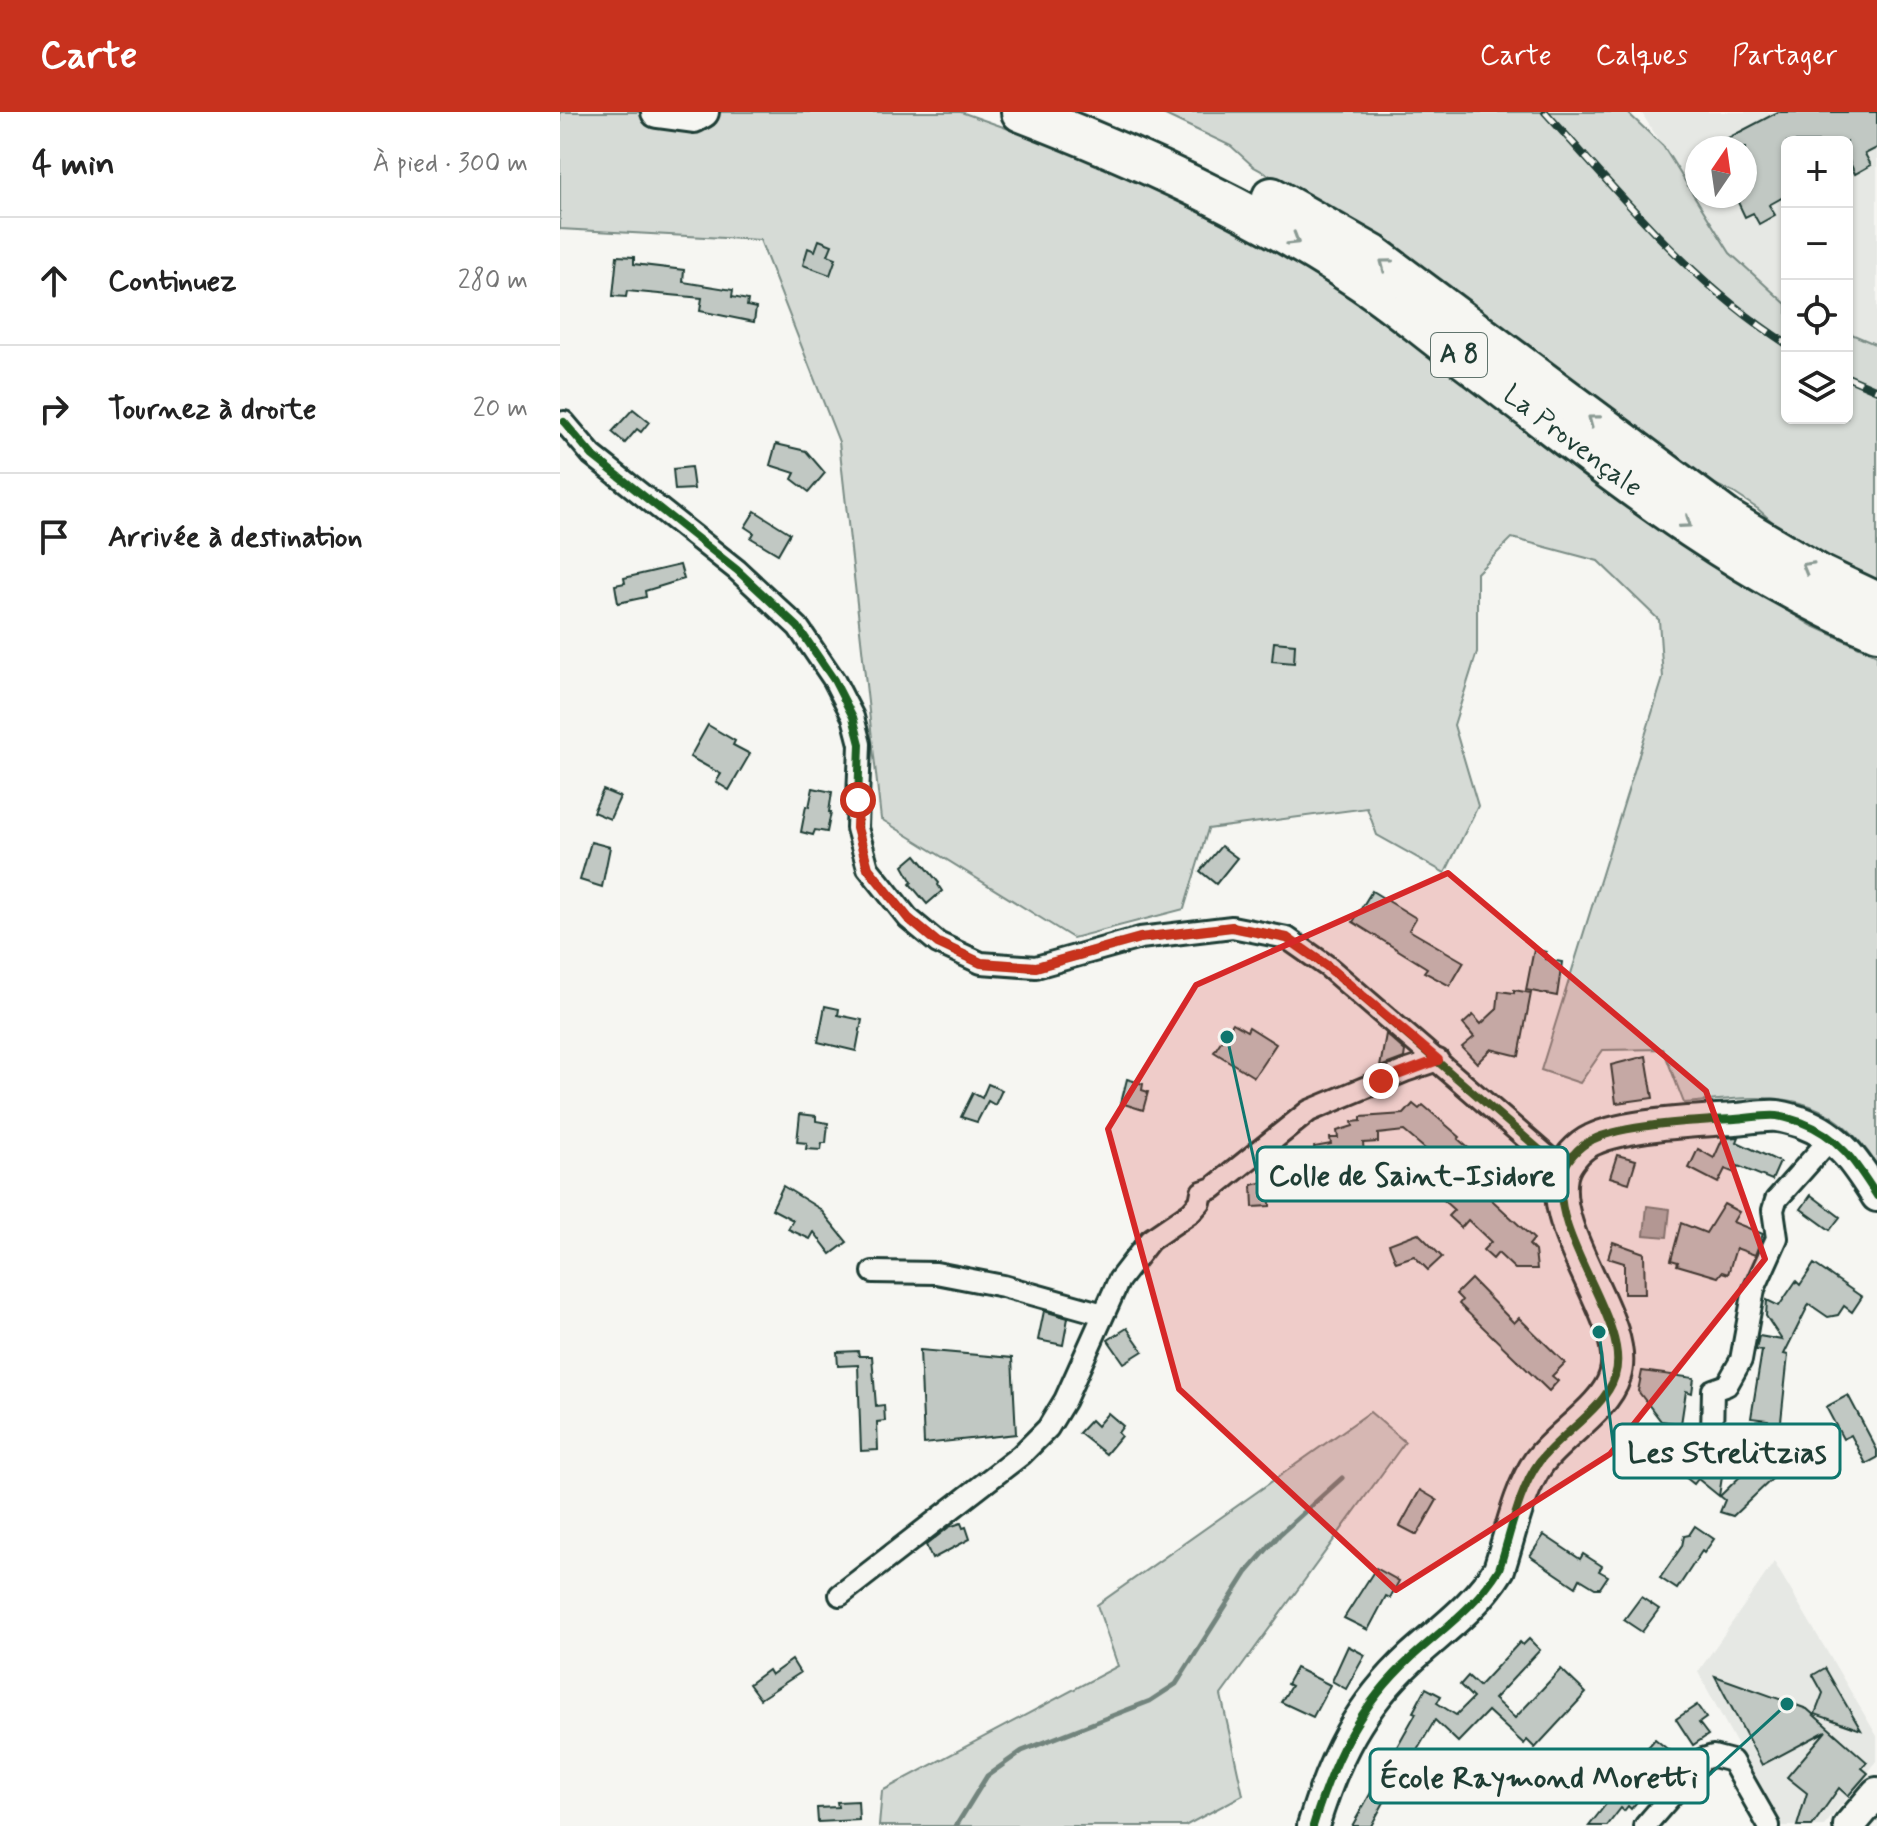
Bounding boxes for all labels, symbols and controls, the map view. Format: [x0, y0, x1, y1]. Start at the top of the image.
text: Carte [40, 32, 137, 81]
text: Carte [1480, 38, 1552, 75]
text: Calques [1596, 38, 1688, 75]
text: Partager [1732, 38, 1837, 75]
north arrow [1685, 136, 1757, 208]
map controls [1781, 136, 1853, 424]
button: + [1781, 136, 1853, 208]
text: 4 min [32, 142, 115, 187]
text: À pied · 300 m [373, 147, 528, 181]
button: − [1781, 208, 1853, 280]
one-way arrow [1285, 230, 1300, 246]
icon: ahead [32, 259, 76, 303]
one-way arrow [1380, 259, 1394, 273]
text: Continuez [108, 262, 237, 301]
text: 280 m [458, 264, 528, 298]
button: locate [1781, 280, 1853, 352]
road number: A 8 [1431, 333, 1487, 377]
button: layers [1781, 352, 1853, 424]
street label: La Provençale [1495, 376, 1650, 506]
icon: right [32, 387, 76, 431]
text: Tournez à droite [108, 390, 317, 429]
text: 20 m [473, 392, 528, 426]
one-way arrow [1588, 415, 1602, 429]
one-way arrow [1677, 513, 1691, 528]
icon: arrive [32, 515, 76, 559]
text: Arrivée à destination [108, 518, 363, 557]
one-way arrow [1801, 561, 1816, 577]
route start [840, 782, 876, 818]
route end [1363, 1063, 1399, 1099]
callout: Colle de Saint-Isidore [1257, 1147, 1568, 1201]
text: Colle de Saint-Isidore [1268, 1157, 1556, 1196]
callout: Les Strelitzias [1614, 1424, 1840, 1478]
text: Les Strelitzias [1627, 1434, 1827, 1473]
callout: École Raymond Moretti [1370, 1749, 1708, 1803]
text: École Raymond Moretti [1380, 1759, 1698, 1798]

